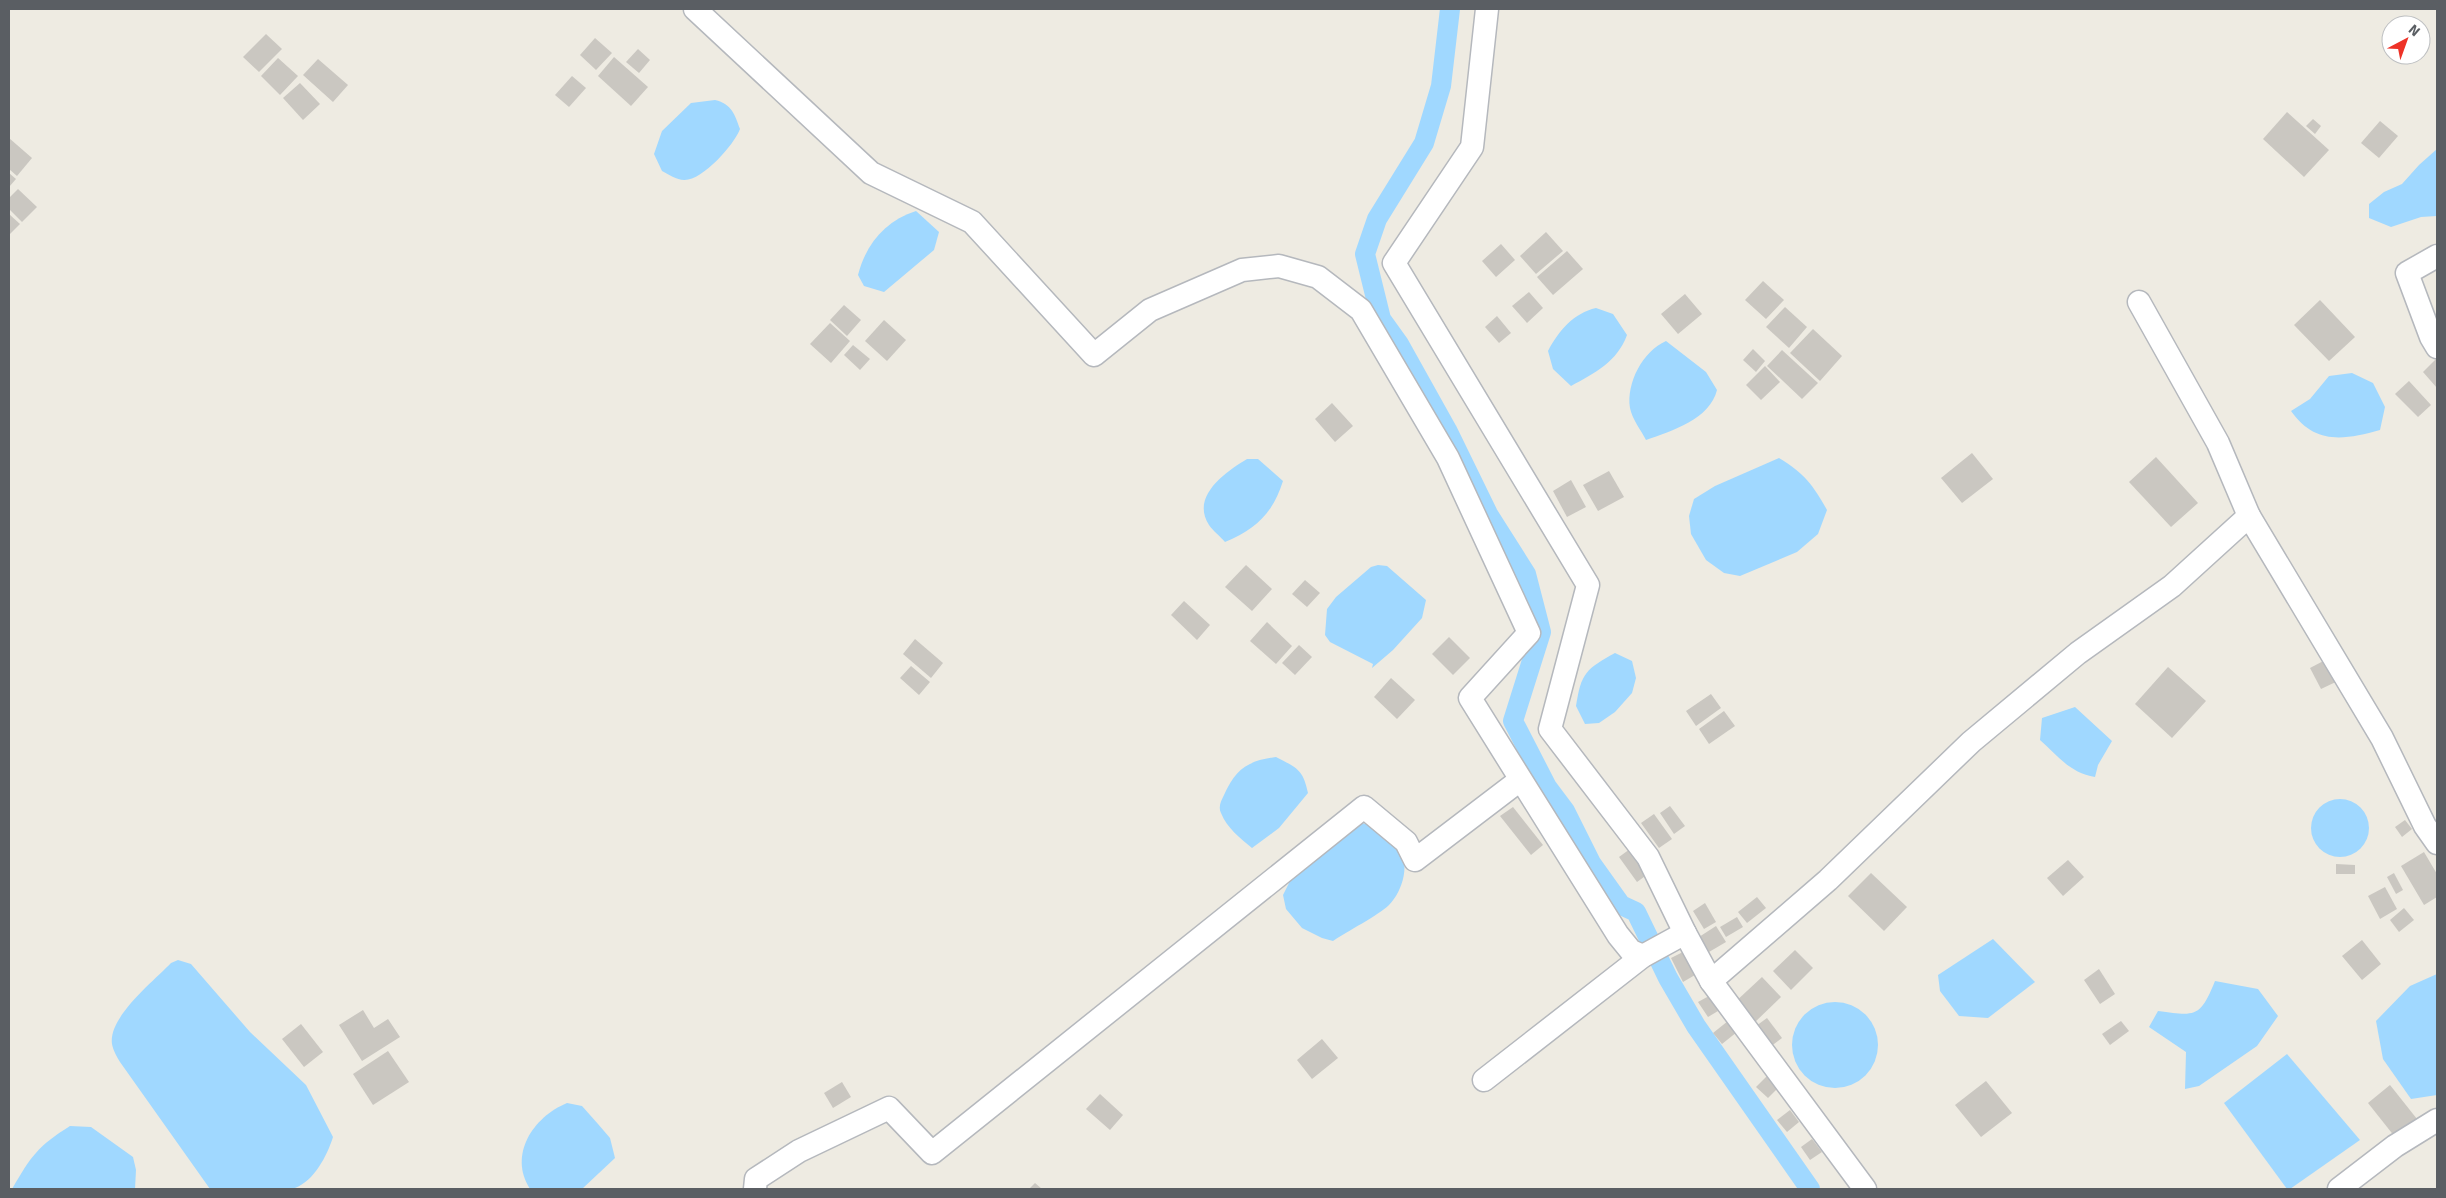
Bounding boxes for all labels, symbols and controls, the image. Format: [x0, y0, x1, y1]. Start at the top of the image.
north arrow [2381, 15, 2431, 65]
text: N [2405, 21, 2423, 40]

